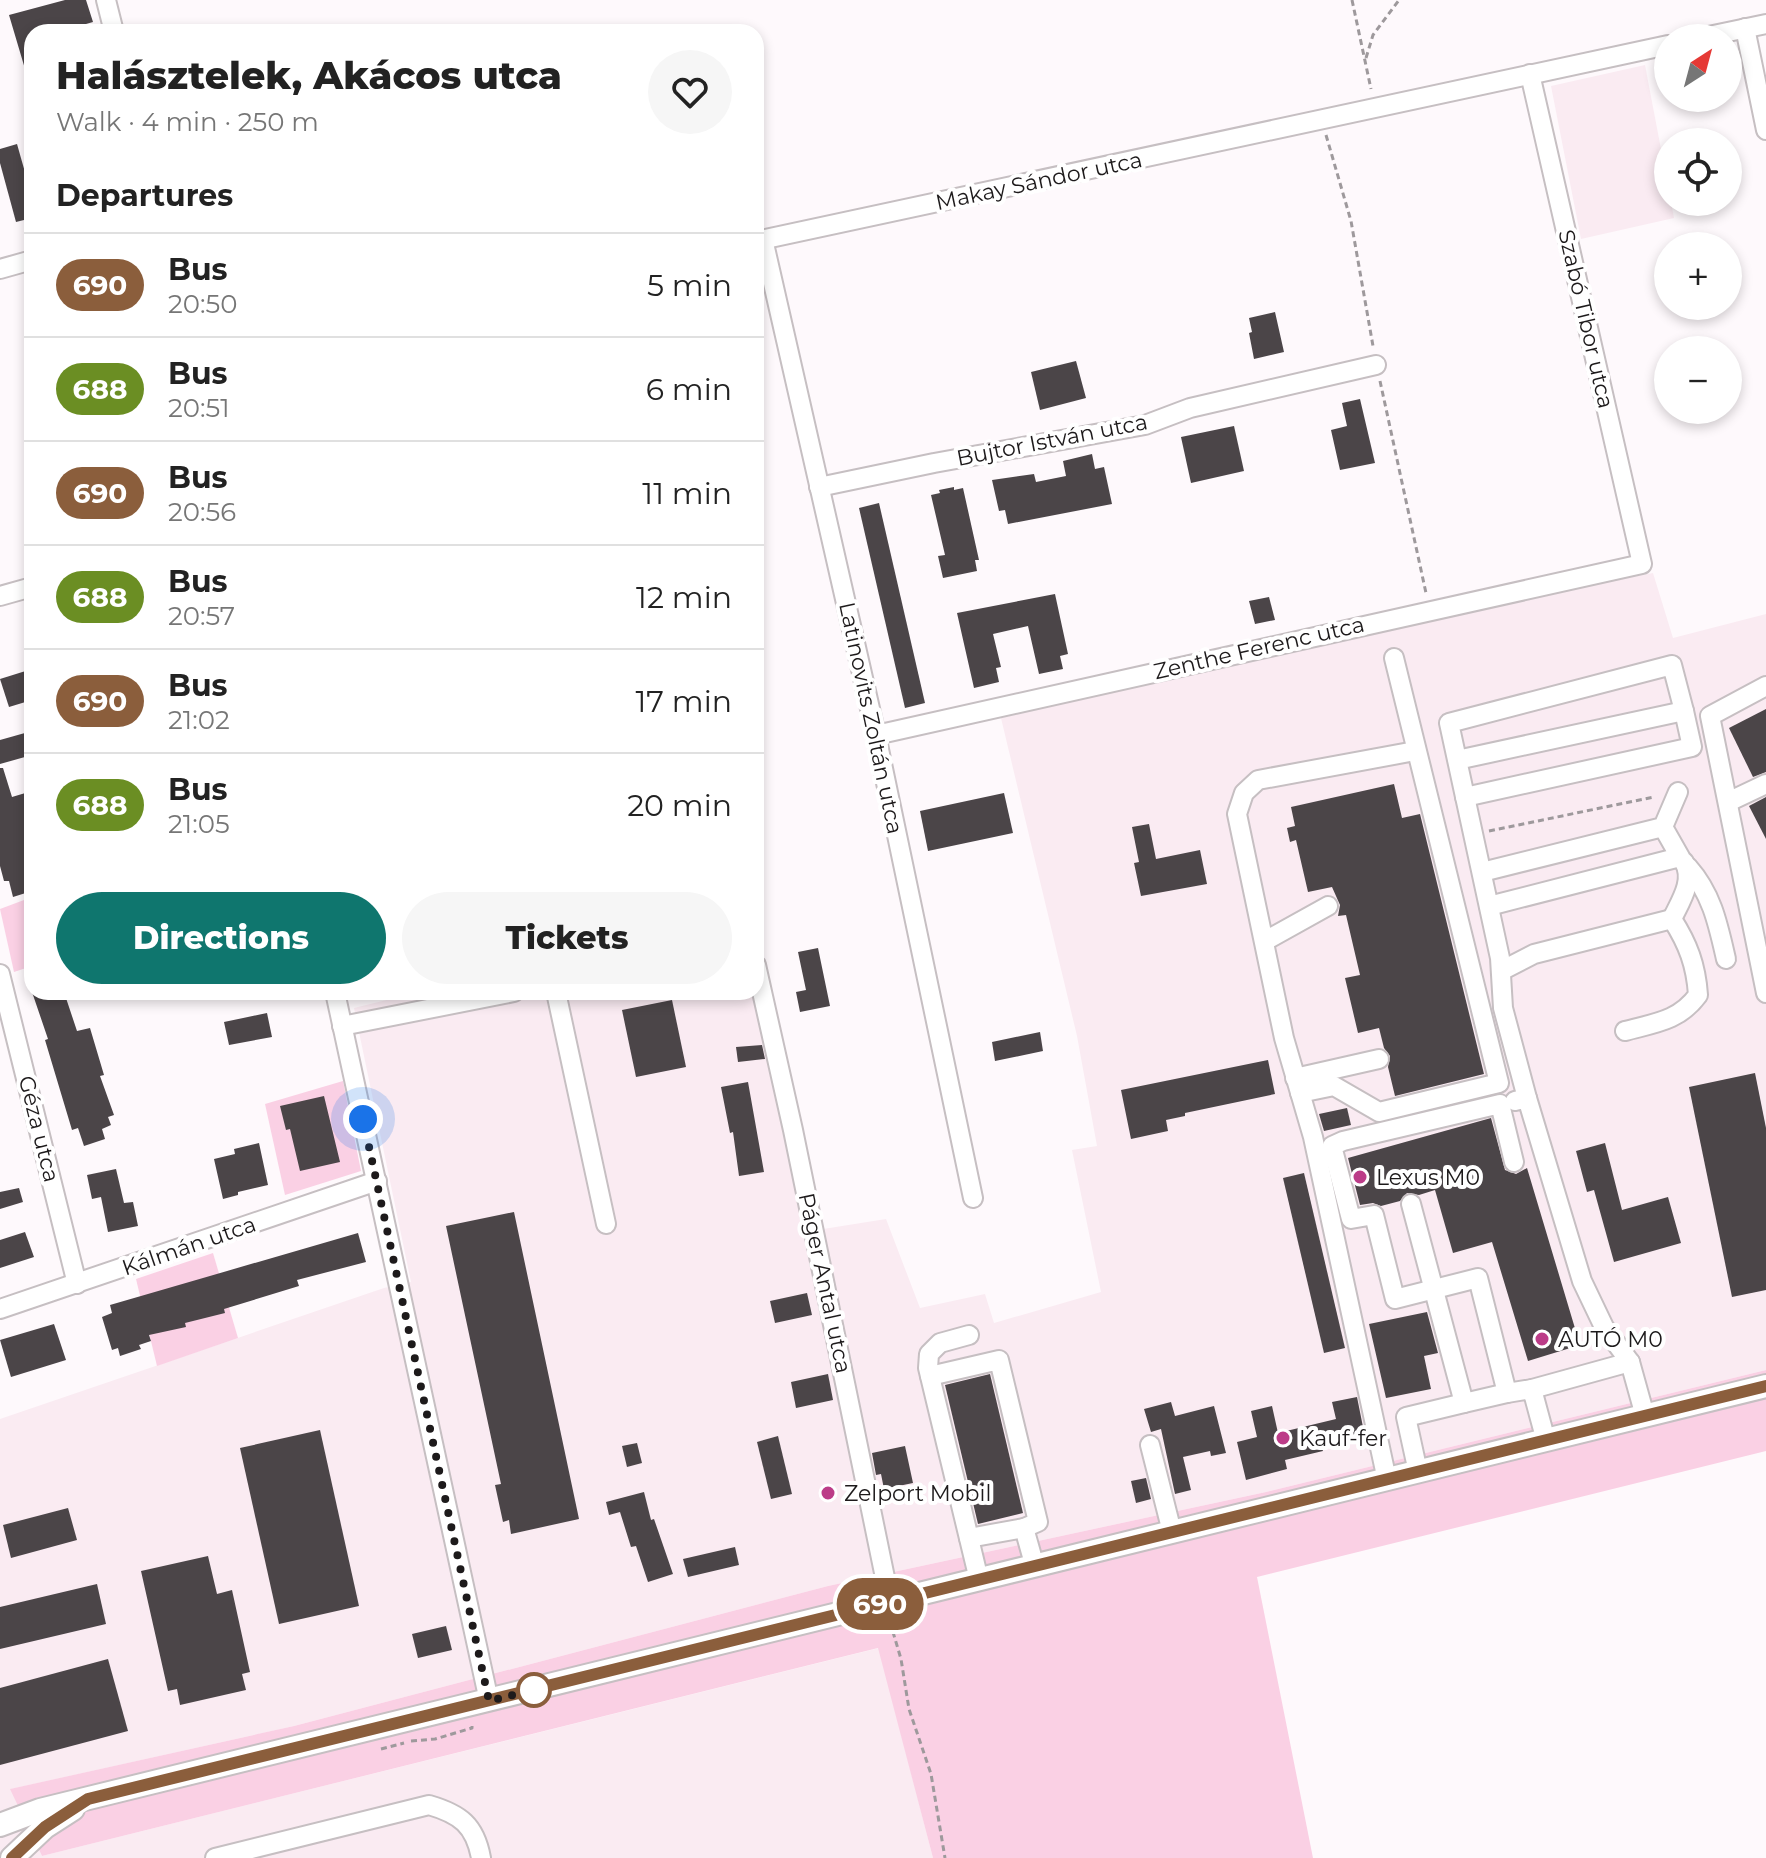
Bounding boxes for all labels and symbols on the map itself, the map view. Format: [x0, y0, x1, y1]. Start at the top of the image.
north arrow [1654, 24, 1742, 112]
street label: Makay Sándor utca [933, 146, 1145, 216]
street label: Szabó Tibor utca [1552, 227, 1620, 411]
street label: Bujtor István utca [954, 408, 1150, 472]
street label: Latinovits Zoltán utca [833, 600, 909, 836]
street label: Zenthe Ferenc utca [1151, 611, 1367, 685]
street label: Géza utca [13, 1073, 65, 1185]
your location [343, 1099, 383, 1139]
place label: Lexus M0 [1376, 1164, 1480, 1191]
marker: Lexus M0 [1351, 1168, 1369, 1186]
street label: Páger Antal utca [793, 1190, 857, 1376]
street label: Kálmán utca [118, 1210, 260, 1282]
place label: AUTÓ M0 [1558, 1326, 1663, 1353]
marker: AUTÓ M0 [1533, 1330, 1551, 1348]
place label: Kauf-fer [1299, 1425, 1387, 1452]
marker: Kauf-fer [1274, 1429, 1292, 1447]
place label: Zelport Mobil [844, 1480, 991, 1507]
marker: Zelport Mobil [819, 1484, 837, 1502]
line badge: 690 [834, 1578, 926, 1630]
unlabelled marker [517, 1673, 551, 1707]

